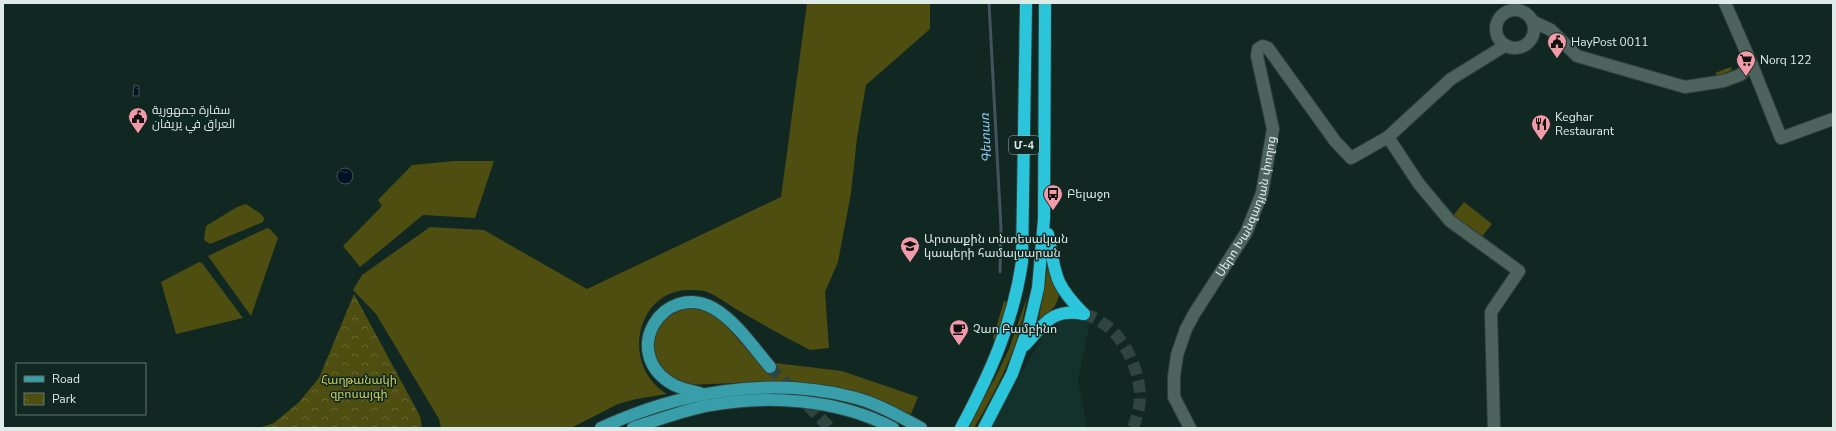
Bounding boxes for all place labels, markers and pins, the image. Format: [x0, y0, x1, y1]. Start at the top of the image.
public building icon: HayPost 0011 [1546, 31, 1568, 59]
place label: HayPost 0011 [1571, 34, 1648, 50]
supermarket icon: Norq 122 [1735, 49, 1757, 77]
place label: Norq 122 [1760, 52, 1811, 68]
place label: سفارة جمهورية العراق في يريفان [152, 102, 235, 134]
public building icon: سفارة جمهورية العراق في يريفان [127, 106, 149, 134]
place label: Keghar Restaurant [1555, 109, 1615, 139]
restaurant icon: Keghar Restaurant [1530, 113, 1552, 141]
bus stop icon: Բելաջո [1042, 183, 1064, 211]
place label: Բելաջո [1067, 186, 1110, 202]
place label: Արտաքին տնտեսական կապերի համալսարան [924, 231, 1068, 261]
school or university icon: Արտաքին տնտեսական կապերի համալսարան [899, 235, 921, 263]
cafe icon: Չաո Բամբինո [948, 318, 970, 346]
place label: Չաո Բամբինո [973, 321, 1057, 337]

